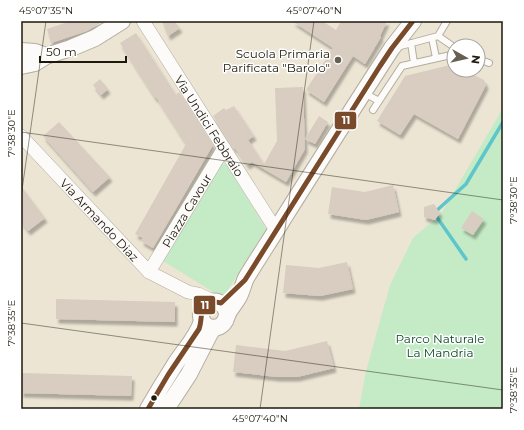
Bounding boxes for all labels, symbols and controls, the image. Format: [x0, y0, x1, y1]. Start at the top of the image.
text: 45°07'35"N [19, 4, 73, 17]
text: 45°07'40"N [286, 4, 342, 17]
scale bar [40, 38, 126, 64]
north arrow [446, 38, 486, 78]
text: 50 m [46, 44, 77, 59]
place label: Scuola Primaria Parificata "Barolo" [223, 46, 330, 75]
text: N [468, 54, 483, 65]
marker: Scuola Primaria Parificata "Barolo" [333, 55, 343, 65]
street label: Via Undici Febbraio [172, 72, 247, 179]
text: 7°38'30"E [5, 109, 18, 157]
line badge: 11 [334, 111, 357, 130]
text: 11 [342, 113, 350, 127]
street label: Piazza Cavour [158, 171, 214, 250]
street label: Via Armando Diaz [57, 175, 142, 264]
text: 7°38'30"E [507, 176, 520, 224]
line badge: 11 [193, 295, 216, 315]
text: 11 [201, 298, 209, 312]
text: 7°38'35"E [5, 300, 18, 346]
park label: Parco Naturale La Mandria [395, 331, 485, 360]
text: 7°38'35"E [507, 367, 520, 413]
unlabelled marker [149, 393, 159, 403]
text: 45°07'40"N [232, 412, 288, 425]

